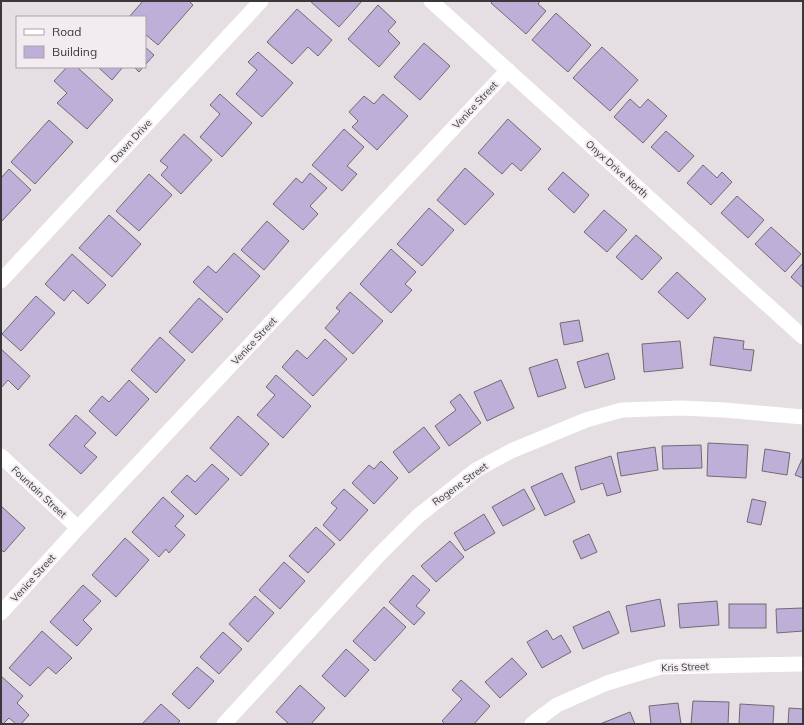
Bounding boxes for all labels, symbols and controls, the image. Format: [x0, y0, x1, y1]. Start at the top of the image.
legend [16, 16, 146, 68]
text: Road [52, 24, 81, 39]
text: Building [52, 44, 97, 59]
street label: Venice Street [450, 78, 501, 132]
street label: Dawn Drive [108, 117, 154, 165]
street label: Onyx Drive North [583, 137, 651, 201]
street label: Venice Street [229, 314, 280, 368]
street label: Rogene Street [430, 459, 491, 509]
street label: Fountain Street [9, 463, 70, 521]
street label: Venice Street [8, 551, 58, 605]
street label: Kris Street [661, 660, 709, 674]

